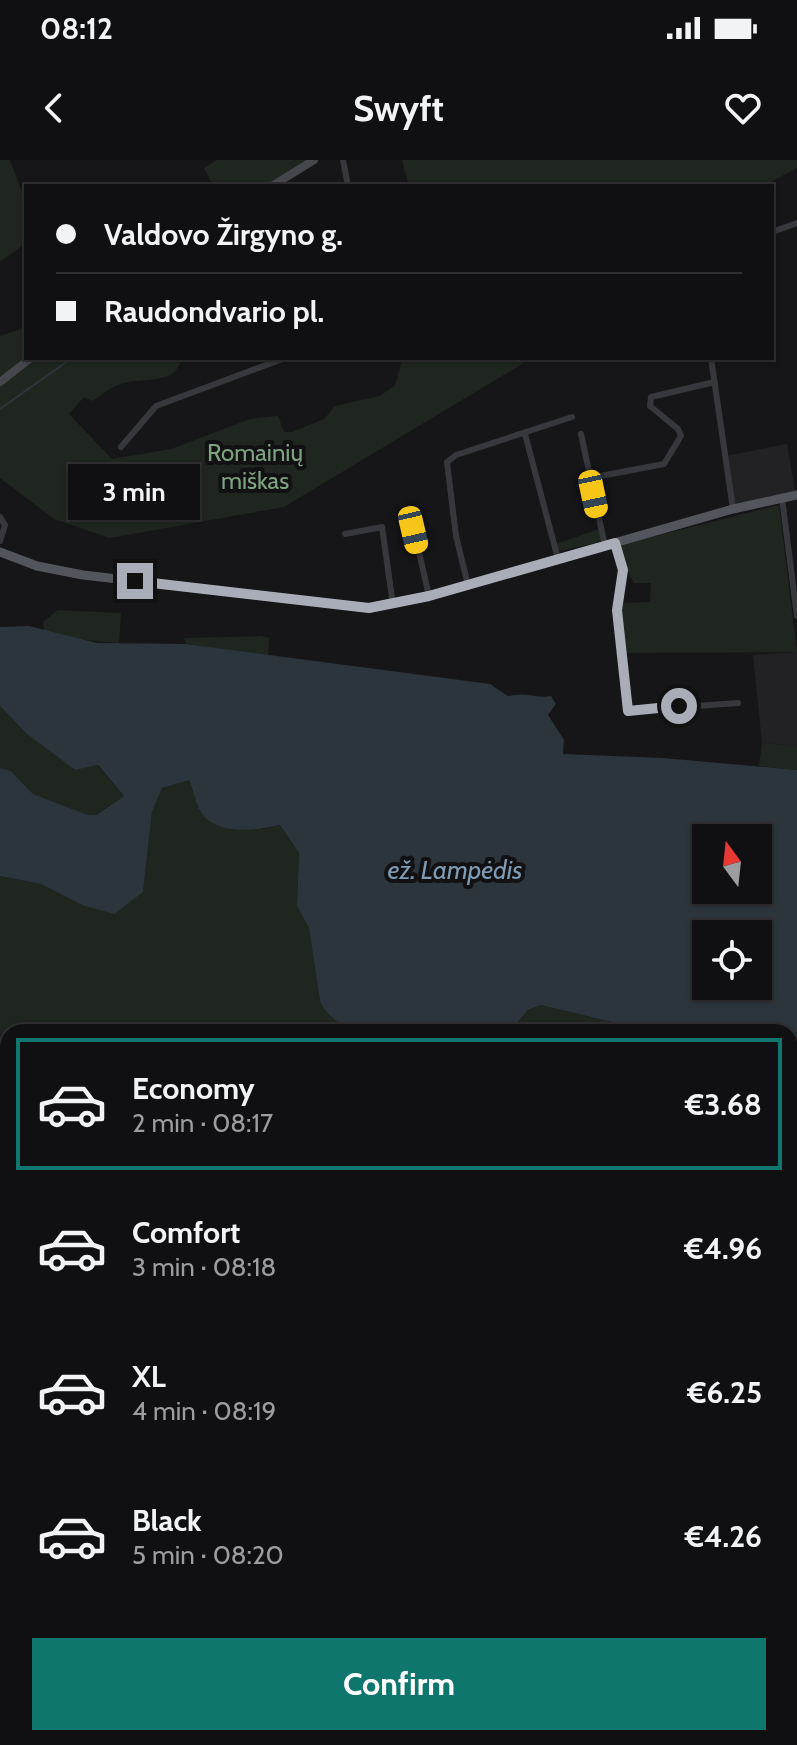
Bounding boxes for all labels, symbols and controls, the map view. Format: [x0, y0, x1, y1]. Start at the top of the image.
text: 08:12 [40, 10, 113, 47]
icon: back [32, 86, 76, 130]
text: Swyft [353, 86, 444, 130]
icon: heart [721, 86, 765, 130]
text: Valdovo Žirgyno g. [104, 216, 343, 253]
text: Raudondvario pl. [104, 293, 324, 330]
park label: Romainių miškas [207, 438, 303, 495]
callout: 3 min [69, 465, 201, 521]
car [576, 468, 610, 520]
text: 3 min [102, 476, 166, 508]
car [396, 504, 430, 556]
route end [117, 563, 153, 599]
route start [661, 688, 697, 724]
north arrow [692, 824, 772, 904]
map controls [692, 824, 772, 1000]
water label: ež. Lampėdis [388, 854, 522, 886]
button: locate [692, 920, 772, 1000]
icon: car [36, 1068, 108, 1140]
text: Economy [132, 1070, 255, 1107]
text: €3.68 [685, 1086, 762, 1123]
text: 2 min · 08:17 [132, 1107, 273, 1139]
icon: car [36, 1212, 108, 1284]
text: Comfort [132, 1214, 240, 1251]
text: €4.96 [684, 1230, 762, 1267]
text: 3 min · 08:18 [132, 1251, 276, 1283]
icon: car [36, 1356, 108, 1428]
text: XL [132, 1358, 166, 1395]
text: €6.25 [687, 1374, 762, 1411]
text: 4 min · 08:19 [132, 1395, 276, 1427]
icon: car [36, 1500, 108, 1572]
text: Black [132, 1502, 202, 1539]
text: €4.26 [685, 1518, 762, 1555]
text: 5 min · 08:20 [132, 1539, 284, 1571]
button: Confirm [32, 1638, 766, 1730]

